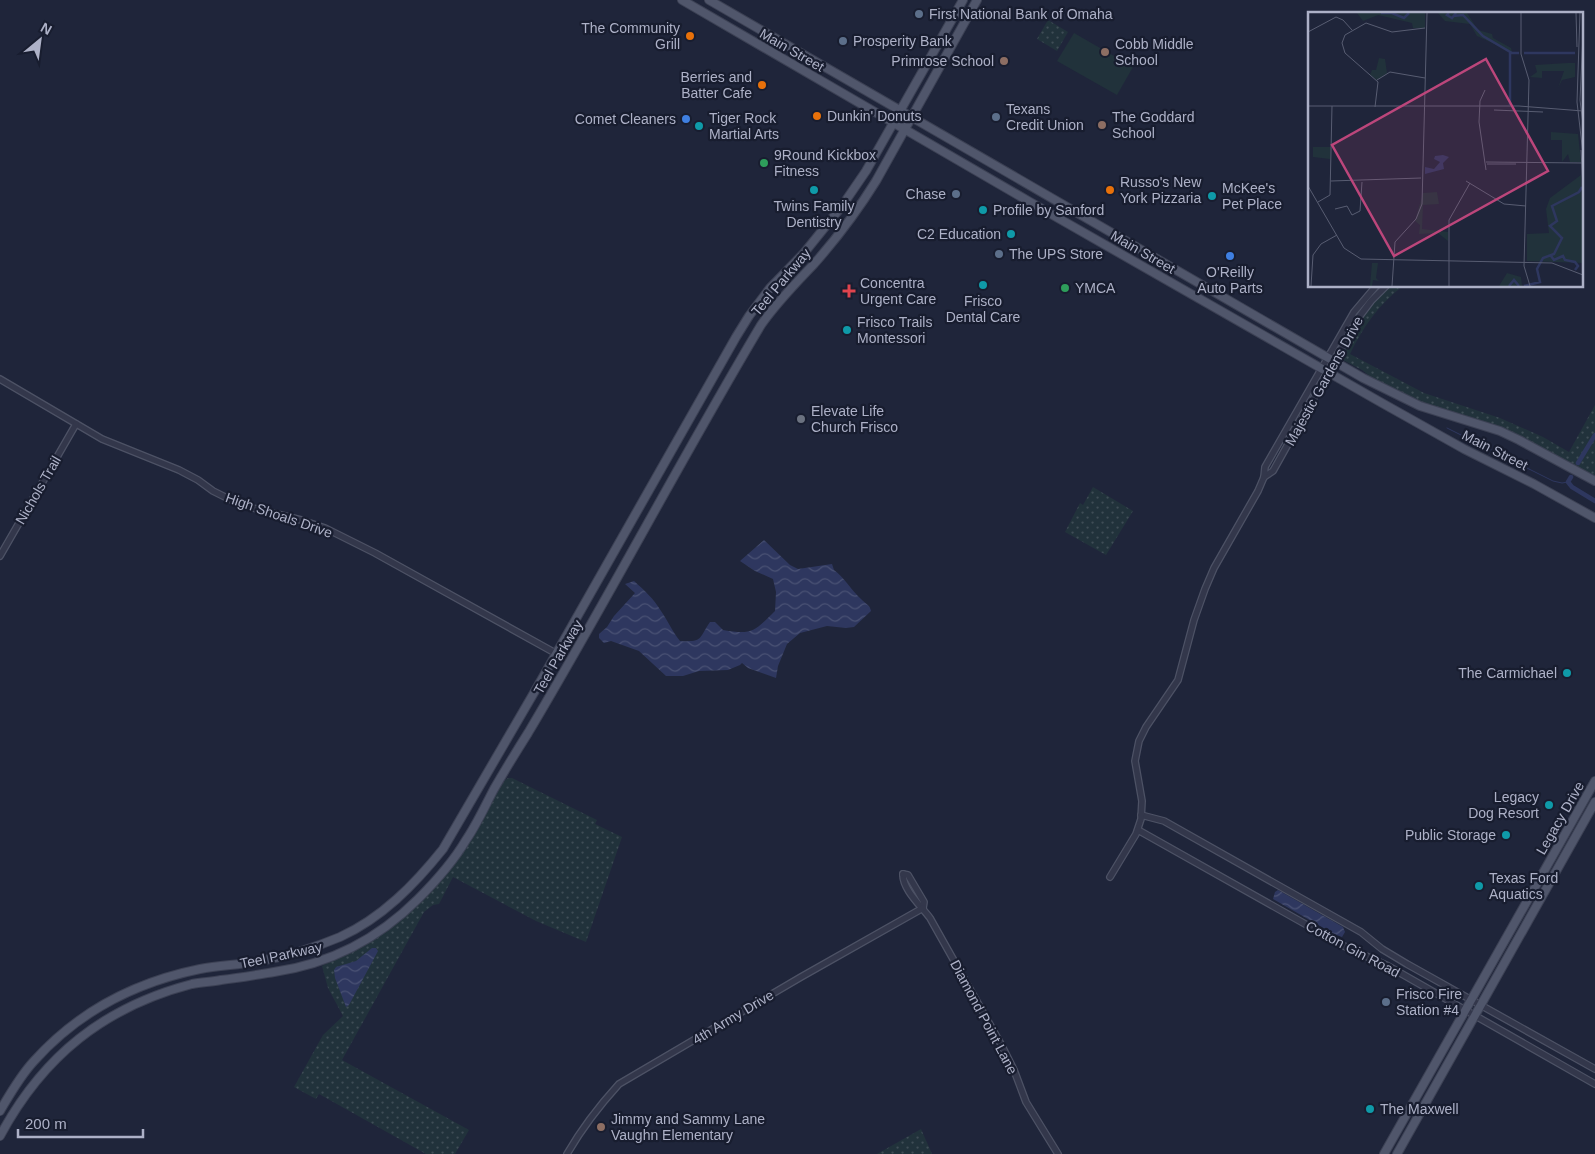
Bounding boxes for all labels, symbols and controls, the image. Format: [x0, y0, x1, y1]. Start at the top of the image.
place label: First National Bank of Omaha [929, 6, 1113, 22]
marker: First National Bank of Omaha [913, 8, 925, 20]
inset map [1308, 12, 1582, 288]
north arrow [15, 15, 65, 65]
text: N [38, 19, 55, 38]
place label: The Community Grill [581, 20, 680, 52]
street label: Main Street [757, 25, 827, 75]
marker: The Community Grill [684, 30, 696, 42]
place label: Prosperity Bank [853, 33, 953, 49]
marker: Prosperity Bank [837, 35, 849, 47]
place label: Cobb Middle School [1115, 36, 1194, 68]
marker: Cobb Middle School [1099, 46, 1111, 58]
place label: Primrose School [891, 53, 994, 69]
marker: Primrose School [998, 55, 1010, 67]
place label: Berries and Batter Cafe [680, 69, 752, 101]
marker: Berries and Batter Cafe [756, 79, 768, 91]
place label: Texans Credit Union [1006, 101, 1084, 133]
place label: Dunkin' Donuts [827, 108, 922, 124]
place label: The Goddard School [1112, 109, 1195, 141]
place label: Tiger Rock Martial Arts [709, 110, 779, 142]
marker: Dunkin' Donuts [811, 110, 823, 122]
place label: Comet Cleaners [575, 111, 676, 127]
marker: Texans Credit Union [990, 111, 1002, 123]
marker: Comet Cleaners [680, 113, 692, 125]
marker: The Goddard School [1096, 119, 1108, 131]
marker: Tiger Rock Martial Arts [693, 120, 705, 132]
place label: 9Round Kickbox Fitness [774, 147, 876, 179]
marker: 9Round Kickbox Fitness [758, 157, 770, 169]
place label: Russo's New York Pizzaria [1120, 174, 1202, 206]
place label: McKee's Pet Place [1222, 180, 1282, 212]
marker: Twins Family Dentistry [808, 184, 820, 196]
marker: Russo's New York Pizzaria [1104, 184, 1116, 196]
place label: Chase [906, 186, 946, 202]
marker: Chase [950, 188, 962, 200]
marker: McKee's Pet Place [1206, 190, 1218, 202]
place label: Twins Family Dentistry [774, 198, 854, 230]
place label: Profile by Sanford [993, 202, 1104, 218]
marker: Profile by Sanford [977, 204, 989, 216]
place label: C2 Education [917, 226, 1001, 242]
street label: Main Street [1108, 227, 1178, 277]
marker: C2 Education [1005, 228, 1017, 240]
street label: Teel Parkway [748, 245, 814, 319]
place label: The UPS Store [1009, 246, 1103, 262]
marker: The UPS Store [993, 248, 1005, 260]
marker: O'Reilly Auto Parts [1224, 250, 1236, 262]
place label: O'Reilly Auto Parts [1197, 264, 1263, 296]
place label: Concentra Urgent Care [860, 275, 936, 307]
marker: Frisco Dental Care [977, 279, 989, 291]
place label: YMCA [1075, 280, 1116, 296]
marker: YMCA [1059, 282, 1071, 294]
marker: Concentra Urgent Care [842, 284, 856, 298]
place label: Frisco Dental Care [946, 293, 1021, 325]
street label: Majestic Gardens Drive [1282, 313, 1366, 449]
place label: Frisco Trails Montessori [857, 314, 932, 346]
marker: Frisco Trails Montessori [841, 324, 853, 336]
place label: Elevate Life Church Frisco [811, 403, 898, 435]
marker: Elevate Life Church Frisco [795, 413, 807, 425]
street label: Main Street [1459, 427, 1531, 473]
street label: Nichols Trail [12, 453, 64, 527]
street label: High Shoals Drive [223, 489, 335, 541]
street label: Teel Parkway [530, 617, 586, 697]
place label: The Carmichael [1458, 665, 1557, 681]
marker: The Carmichael [1561, 667, 1573, 679]
street label: Legacy Drive [1533, 778, 1587, 857]
place label: Legacy Dog Resort [1468, 789, 1539, 821]
marker: Legacy Dog Resort [1543, 799, 1555, 811]
place label: Public Storage [1405, 827, 1496, 843]
marker: Public Storage [1500, 829, 1512, 841]
place label: Texas Ford Aquatics [1489, 870, 1558, 902]
marker: Texas Ford Aquatics [1473, 880, 1485, 892]
street label: Cotton Gin Road [1303, 917, 1403, 981]
street label: Teel Parkway [239, 939, 323, 971]
street label: Diamond Point Lane [947, 957, 1021, 1077]
street label: 4th Army Drive [690, 986, 777, 1048]
place label: Frisco Fire Station #4 [1396, 986, 1462, 1018]
marker: Frisco Fire Station #4 [1380, 996, 1392, 1008]
place label: The Maxwell [1380, 1101, 1459, 1117]
marker: The Maxwell [1364, 1103, 1376, 1115]
scale bar [18, 1106, 142, 1138]
place label: Jimmy and Sammy Lane Vaughn Elementary [611, 1111, 765, 1143]
text: 200 m [25, 1115, 67, 1132]
marker: Jimmy and Sammy Lane Vaughn Elementary [595, 1121, 607, 1133]

